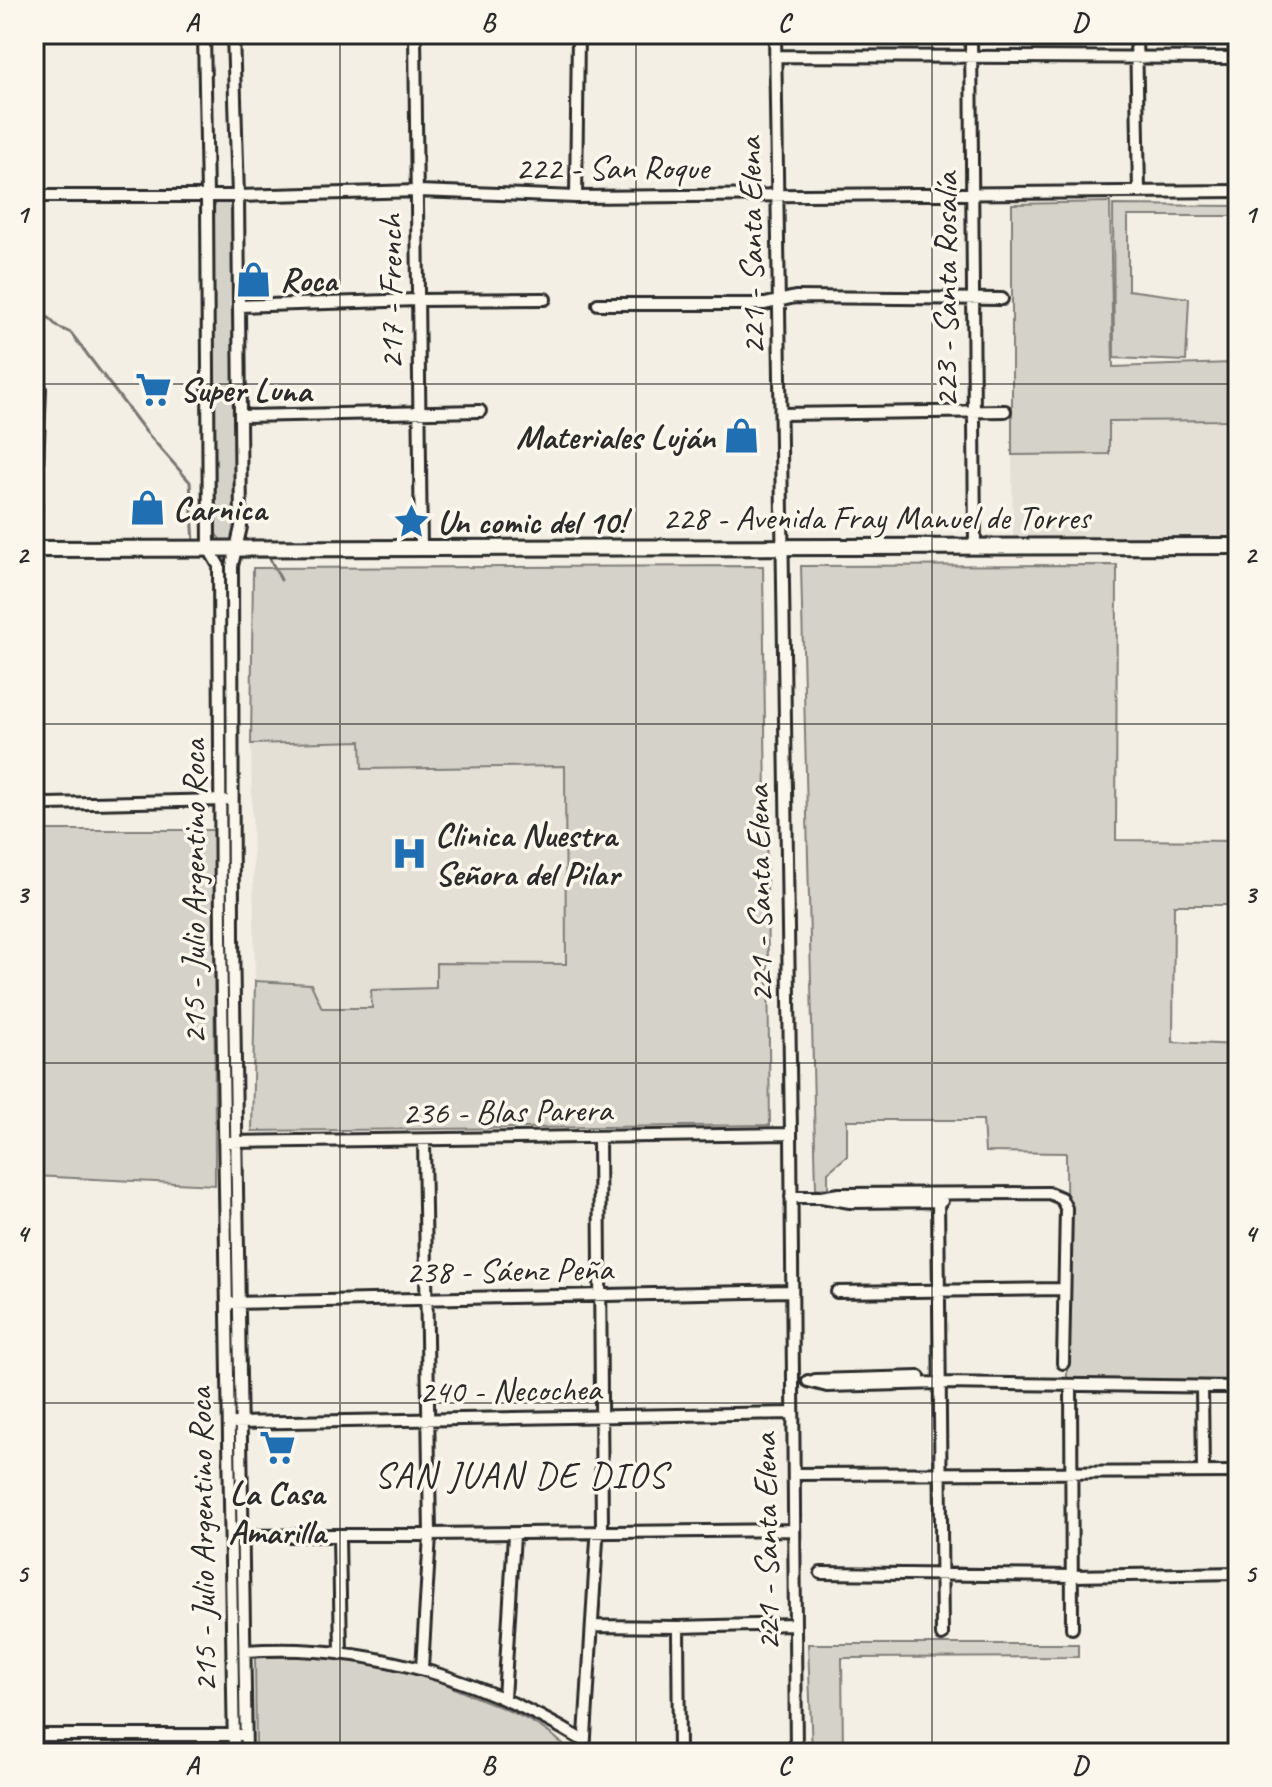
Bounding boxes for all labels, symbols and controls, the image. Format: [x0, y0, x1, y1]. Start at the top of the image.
text: A [185, 6, 200, 39]
text: B [481, 6, 497, 39]
text: C [778, 6, 794, 39]
text: D [1072, 6, 1090, 39]
street label: 221 - Santa Elena [728, 135, 774, 355]
street label: 222 - San Roque [515, 146, 712, 189]
street label: 223 - Santa Rosalía [924, 170, 967, 408]
text: 1 [16, 198, 31, 231]
text: 1 [1244, 198, 1259, 231]
street label: 217 - French [369, 212, 412, 370]
place label: Roca [280, 258, 340, 301]
shop icon: Roca [235, 260, 273, 298]
place label: Super Luna [180, 368, 314, 411]
supermarket icon: Super Luna [135, 370, 173, 408]
place label: Materiales Luján [516, 415, 716, 458]
shop icon: Materiales Luján [722, 417, 760, 455]
place label: Carnica [173, 487, 269, 530]
shop icon: Carnica [128, 489, 166, 527]
street label: 228 - Avenida Fray Manuel de Torres [662, 496, 1092, 539]
place label: Un comic del 10! [437, 500, 632, 543]
place icon: Un comic del 10! [392, 502, 430, 540]
text: 2 [16, 538, 30, 571]
text: 2 [1244, 538, 1258, 571]
street label: 215 - Julio Argentino Roca [172, 737, 215, 1044]
street label: 221 - Santa Elena [736, 783, 782, 1003]
place label: Clinica Nuestra Señora del Pilar [435, 813, 623, 895]
hospital icon: Clinica Nuestra Señora del Pilar [390, 835, 428, 873]
text: 3 [16, 878, 30, 911]
text: 3 [1244, 878, 1258, 911]
street label: 236 - Blas Parera [402, 1088, 614, 1134]
text: 4 [16, 1217, 31, 1250]
text: 4 [1244, 1217, 1259, 1250]
street label: 238 - Sáenz Peña [405, 1247, 615, 1293]
street label: 240 - Necochea [418, 1367, 604, 1413]
street label: 215 - Julio Argentino Roca [178, 1385, 226, 1693]
supermarket icon: La Casa Amarilla [258, 1429, 296, 1467]
street label: 221 - Santa Elena [743, 1431, 789, 1651]
district label: SAN JUAN DE DIOS [375, 1452, 672, 1498]
place label: La Casa Amarilla [228, 1471, 328, 1553]
text: 5 [16, 1557, 30, 1590]
text: 5 [1244, 1557, 1258, 1590]
text: A [185, 1749, 200, 1782]
text: B [481, 1749, 497, 1782]
text: C [778, 1749, 794, 1782]
text: D [1072, 1749, 1090, 1782]

